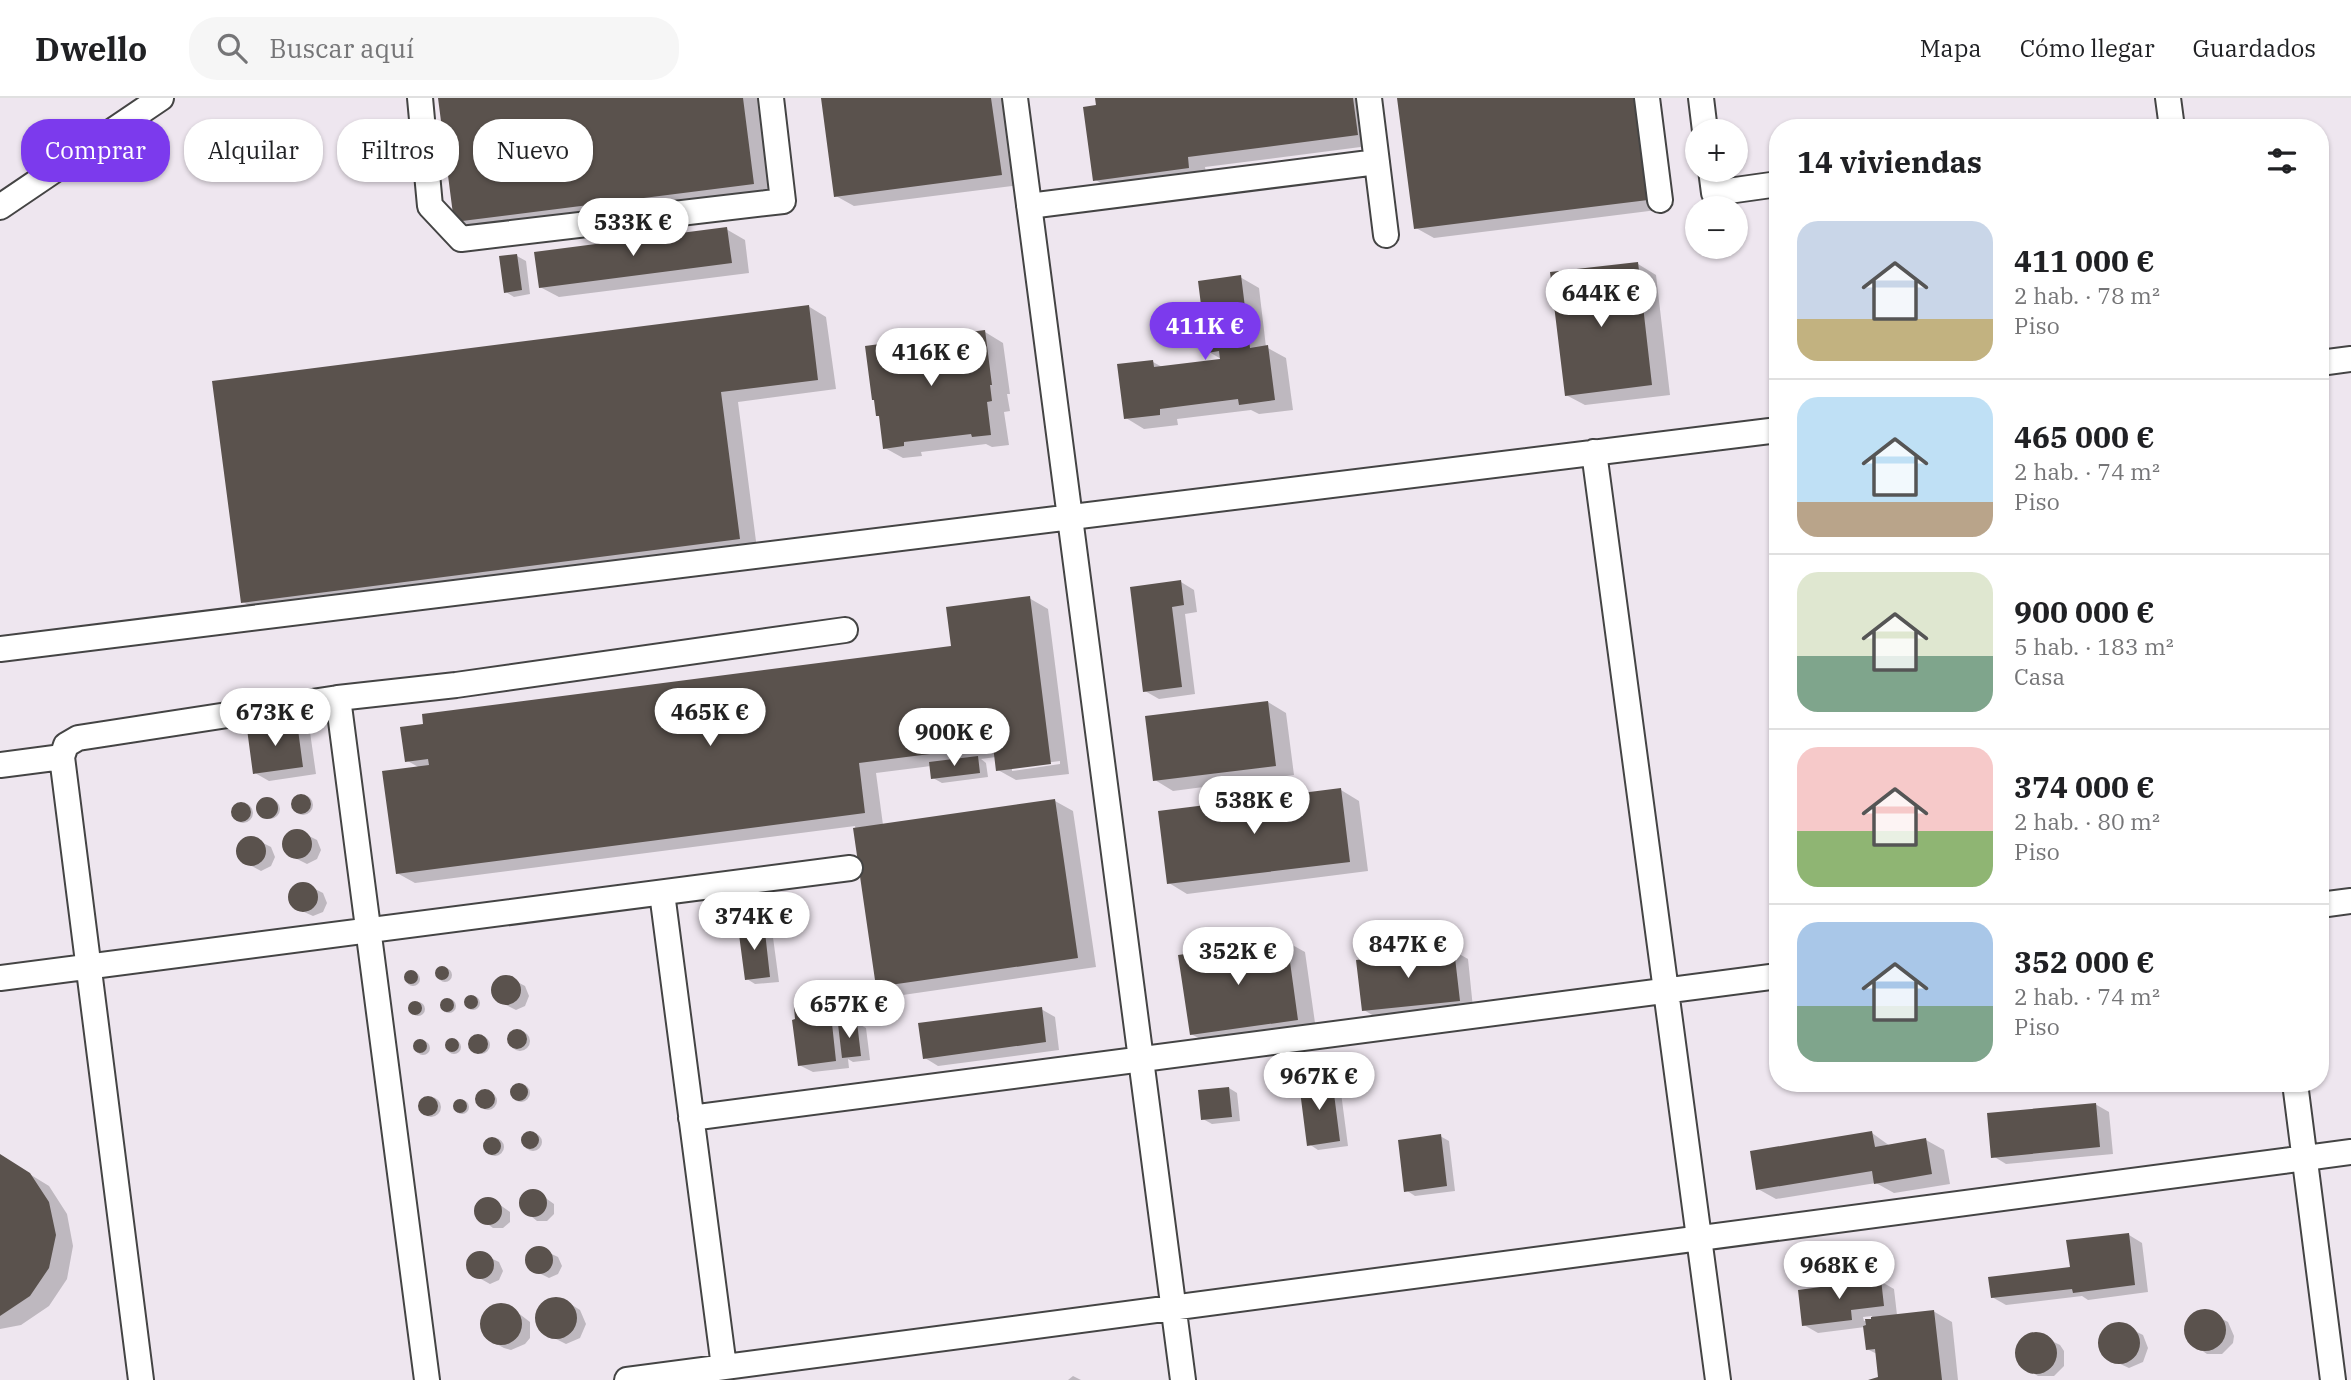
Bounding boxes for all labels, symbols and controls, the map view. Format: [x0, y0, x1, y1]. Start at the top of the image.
search box [189, 17, 679, 80]
text: Dwello [35, 27, 147, 70]
icon: search [213, 29, 251, 67]
text: Buscar aquí [269, 31, 414, 65]
text: Mapa [1920, 32, 1982, 64]
text: Cómo llegar [2020, 32, 2155, 64]
text: Guardados [2193, 32, 2316, 64]
chip: Comprar [21, 119, 170, 182]
chip: Alquilar [184, 119, 323, 182]
chip: Filtros [337, 119, 459, 182]
chip: Nuevo [473, 119, 593, 182]
map controls [1685, 119, 1748, 259]
button: + [1685, 119, 1748, 182]
text: 14 viviendas [1797, 142, 1982, 181]
icon: filters [2263, 142, 2301, 180]
button: − [1685, 196, 1748, 259]
pin: 533K € [576, 198, 690, 258]
text: 533K € [594, 206, 672, 236]
text: 411 000 € [2014, 241, 2155, 280]
icon: home [1853, 249, 1937, 333]
pin: 644K € [1544, 270, 1658, 329]
text: 644K € [1562, 277, 1640, 307]
text: 2 hab. · 78 m² [2014, 280, 2160, 310]
pin: 411K € [1148, 302, 1262, 362]
text: 411K € [1166, 310, 1244, 340]
text: Piso [2014, 310, 2060, 340]
pin: 416K € [874, 328, 988, 388]
text: 416K € [892, 336, 970, 366]
text: 465 000 € [2014, 417, 2155, 456]
icon: home [1853, 425, 1937, 509]
text: 2 hab. · 74 m² [2014, 456, 2160, 486]
text: Piso [2014, 486, 2060, 516]
text: 900 000 € [2014, 592, 2155, 631]
icon: home [1853, 600, 1937, 684]
text: 5 hab. · 183 m² [2014, 631, 2174, 661]
text: Casa [2014, 661, 2065, 691]
pin: 673K € [218, 688, 332, 748]
pin: 465K € [653, 688, 767, 748]
text: 673K € [236, 696, 314, 726]
text: 465K € [671, 696, 749, 726]
pin: 900K € [897, 708, 1011, 768]
text: 900K € [915, 716, 993, 746]
text: 374 000 € [2014, 767, 2155, 806]
icon: home [1853, 775, 1937, 859]
pin: 538K € [1197, 776, 1311, 836]
text: 538K € [1215, 784, 1293, 814]
text: 2 hab. · 80 m² [2014, 806, 2160, 836]
text: Piso [2014, 836, 2060, 866]
pin: 374K € [697, 892, 811, 952]
text: 374K € [715, 900, 793, 930]
pin: 847K € [1351, 920, 1465, 980]
pin: 352K € [1181, 928, 1295, 987]
text: 847K € [1369, 928, 1447, 958]
text: 352K € [1199, 935, 1277, 965]
text: 352 000 € [2014, 942, 2155, 981]
icon: home [1853, 950, 1937, 1034]
pin: 657K € [792, 981, 906, 1040]
text: 2 hab. · 74 m² [2014, 981, 2160, 1011]
text: 657K € [810, 988, 888, 1018]
text: Piso [2014, 1011, 2060, 1041]
pin: 967K € [1262, 1052, 1376, 1112]
text: 967K € [1280, 1060, 1358, 1090]
pin: 968K € [1782, 1242, 1896, 1301]
text: 968K € [1800, 1249, 1878, 1279]

